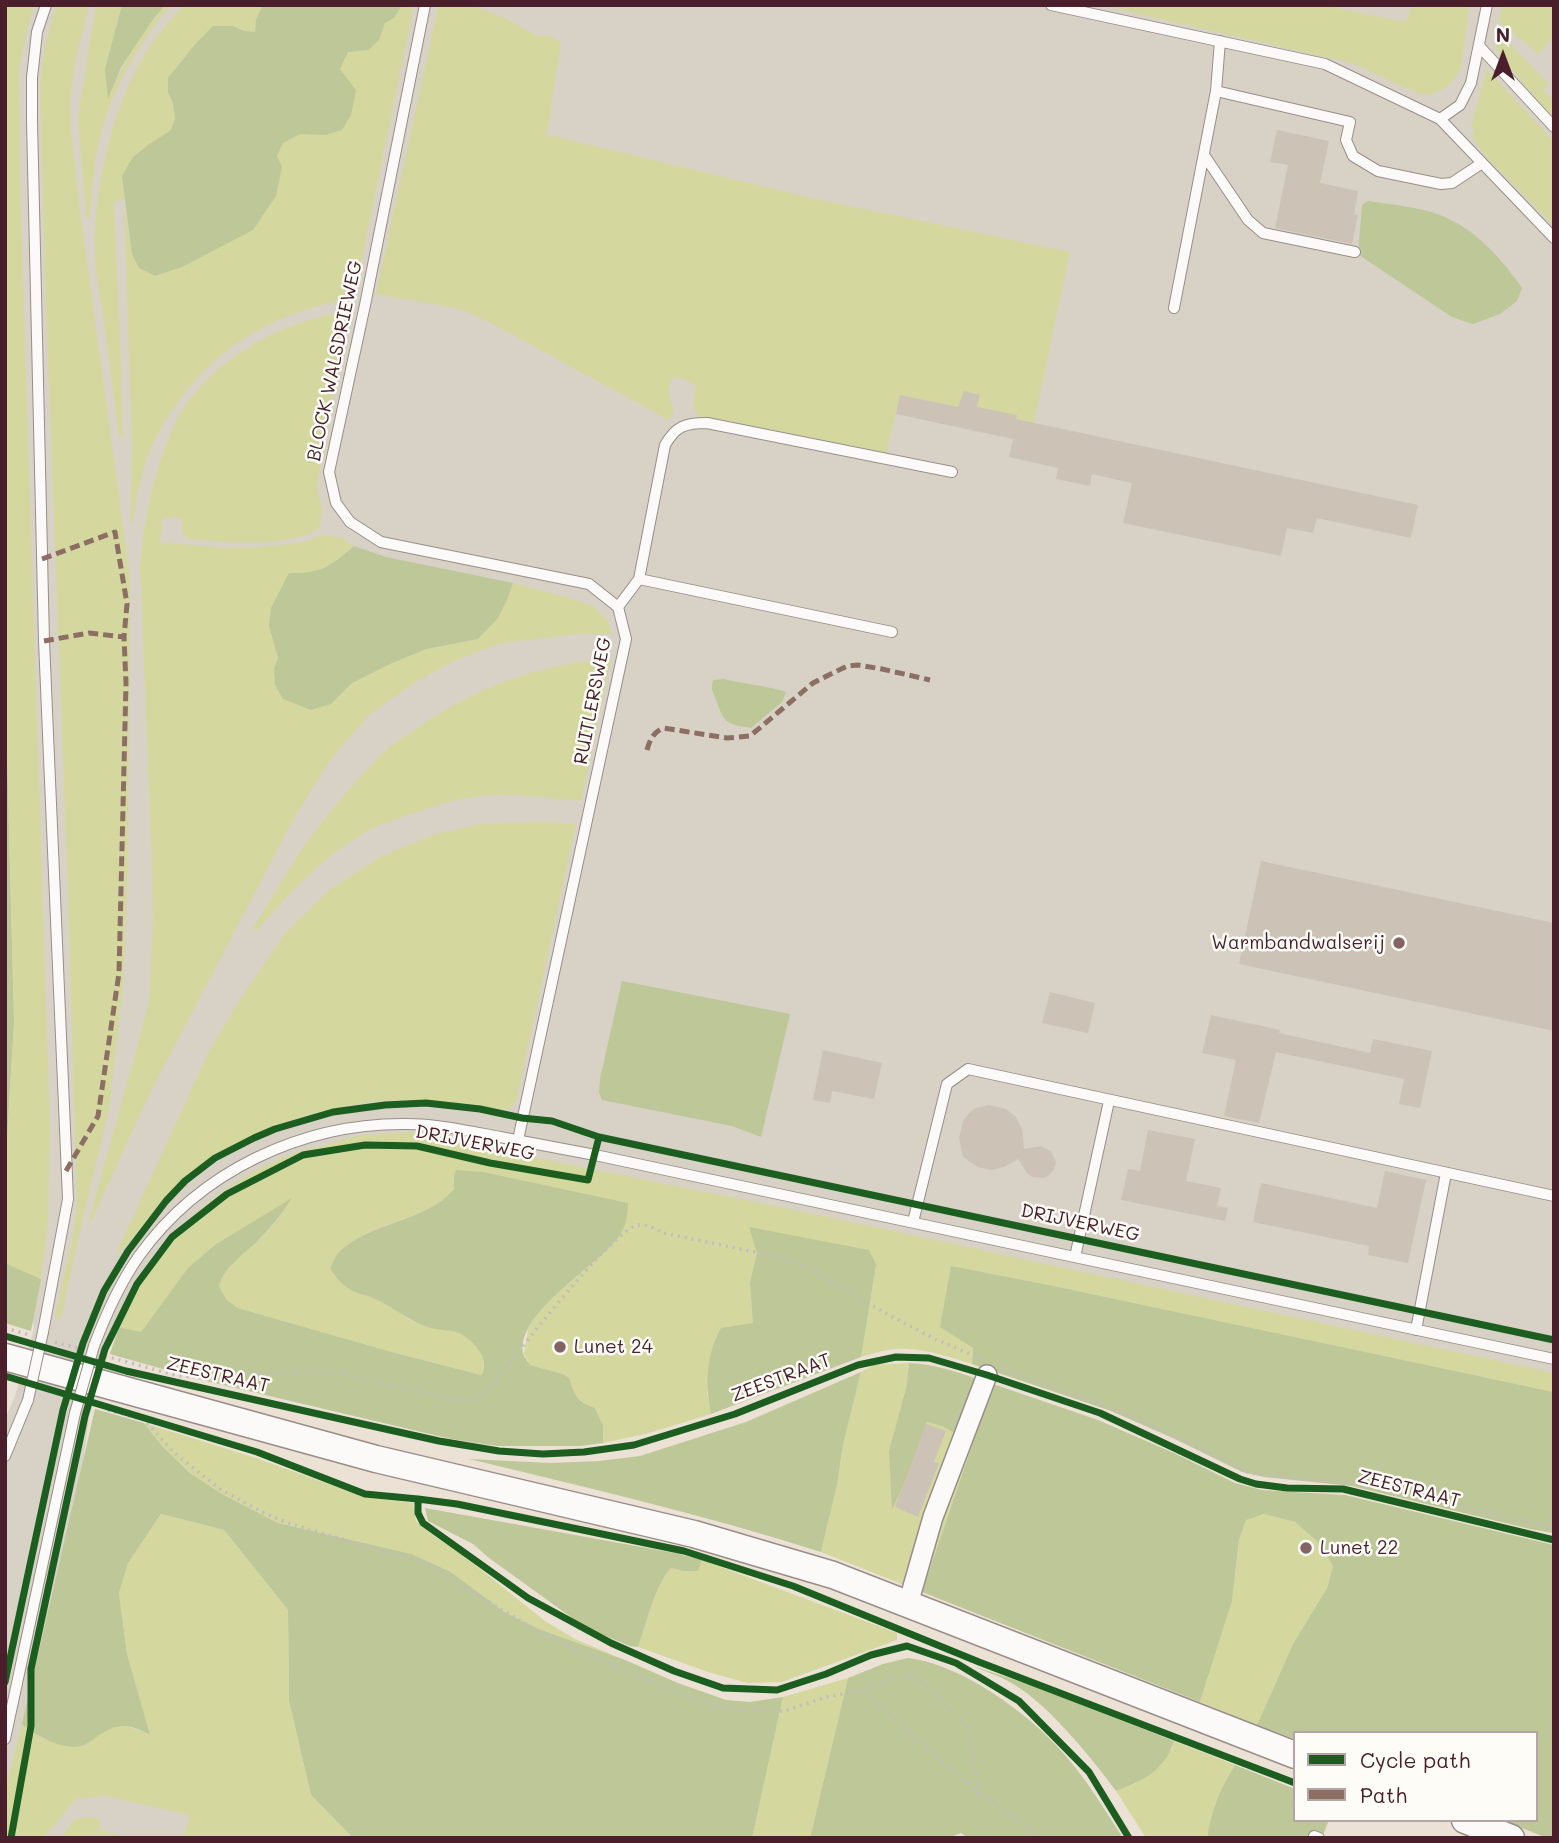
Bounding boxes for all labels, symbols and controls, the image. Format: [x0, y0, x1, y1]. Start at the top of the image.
north arrow [1468, 21, 1538, 91]
text: N [1496, 22, 1510, 47]
street label: BLOCK WALSDRIEWEG [303, 259, 367, 463]
street label: RUITLERSWEG [569, 635, 617, 767]
place label: Warmbandwalserij [1211, 932, 1385, 954]
marker: Warmbandwalserij [1391, 935, 1407, 951]
street label: DRIJVERWEG [413, 1120, 537, 1166]
street label: DRIJVERWEG [1018, 1199, 1142, 1247]
place label: Lunet 24 [574, 1336, 653, 1358]
marker: Lunet 24 [552, 1339, 568, 1355]
street label: ZEESTRAAT [728, 1349, 834, 1407]
street label: ZEESTRAAT [164, 1352, 272, 1398]
street label: ZEESTRAAT [1355, 1465, 1463, 1513]
place label: Lunet 22 [1320, 1537, 1398, 1559]
marker: Lunet 22 [1298, 1540, 1314, 1556]
legend [1293, 1731, 1538, 1822]
text: Cycle path [1360, 1746, 1470, 1773]
text: Path [1360, 1781, 1407, 1808]

